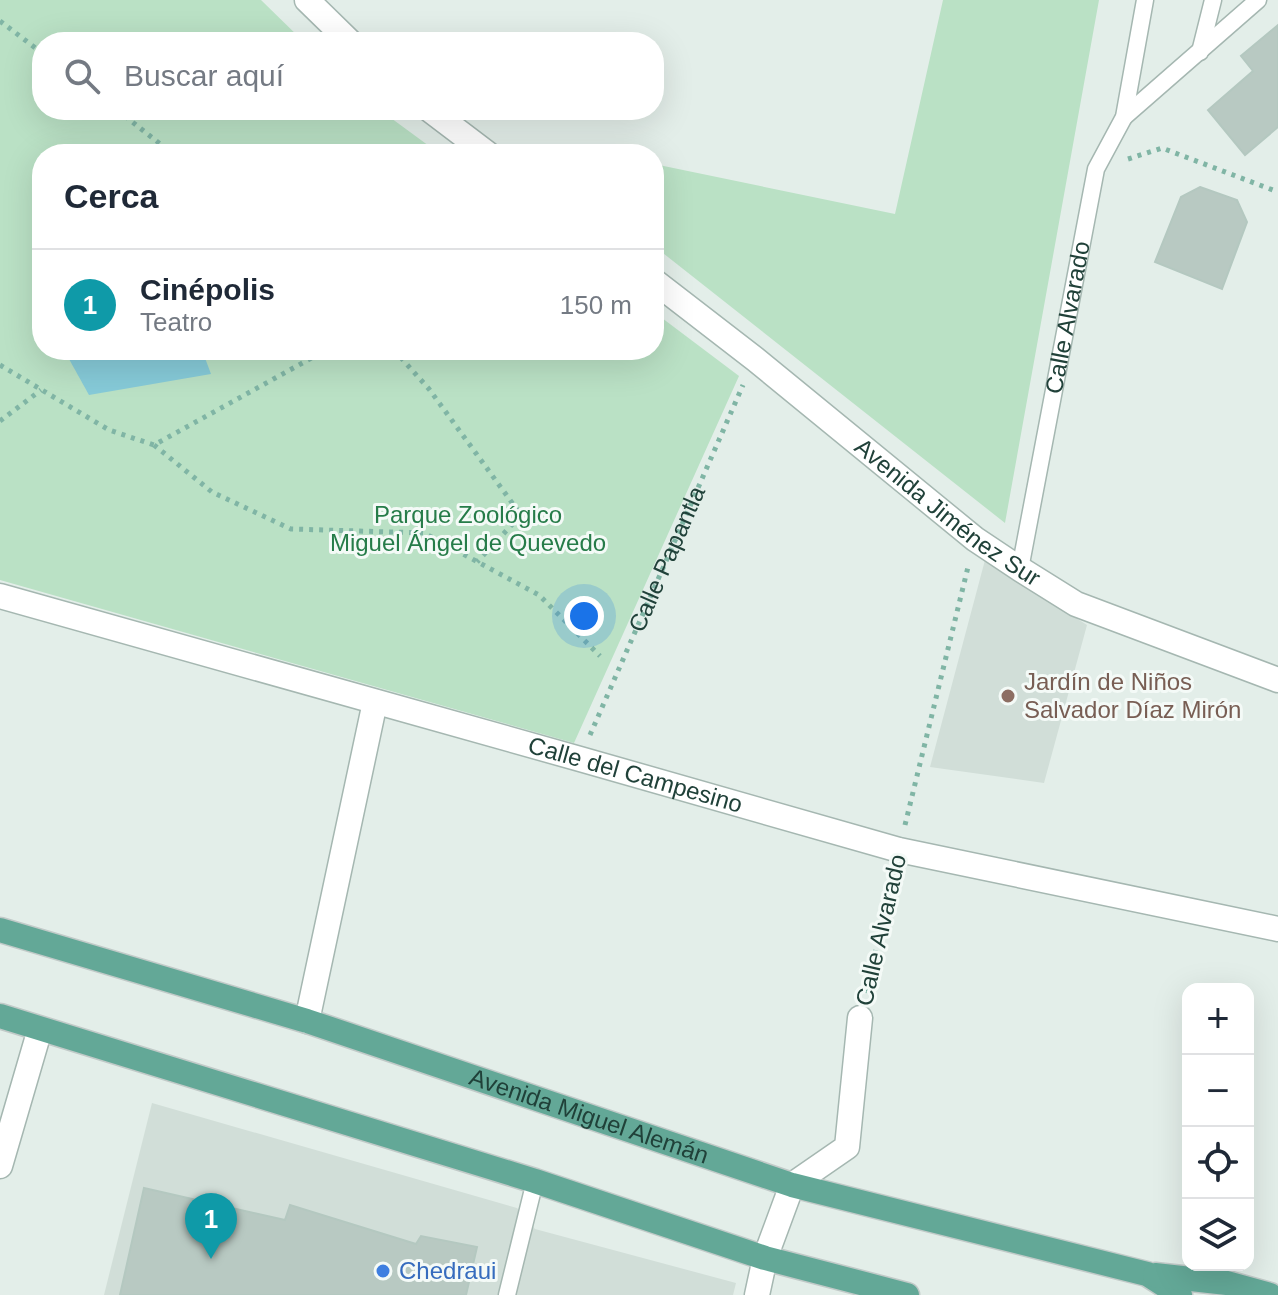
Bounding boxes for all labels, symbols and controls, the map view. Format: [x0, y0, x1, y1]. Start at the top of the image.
search box [32, 32, 664, 120]
icon: search [60, 54, 104, 98]
text: Buscar aquí [124, 59, 284, 92]
text: Cerca [64, 177, 159, 215]
street label: Calle Alvarado [1040, 239, 1095, 396]
text: Cinépolis [140, 273, 275, 306]
text: 1 [83, 290, 97, 320]
text: 150 m [560, 290, 632, 320]
text: Teatro [140, 307, 212, 337]
street label: Avenida Jiménez Sur [850, 432, 1045, 591]
street label: Calle Papantla [623, 481, 710, 636]
park label: Parque Zoológico Miguel Ángel de Quevedo [330, 501, 606, 556]
your location [564, 596, 604, 636]
place label: Jardín de Niños Salvador Díaz Mirón [1024, 668, 1241, 723]
marker: Jardín de Niños Salvador Díaz Mirón [999, 687, 1017, 705]
street label: Calle del Campesino [525, 731, 746, 818]
street label: Calle Alvarado [850, 851, 911, 1008]
map controls [1182, 983, 1254, 1271]
button: + [1182, 983, 1254, 1055]
button: − [1182, 1055, 1254, 1127]
street label: Avenida Miguel Alemán [466, 1063, 712, 1169]
button: locate [1182, 1127, 1254, 1199]
pin: 1 [185, 1193, 237, 1259]
button: layers [1182, 1199, 1254, 1271]
place label: Chedraui [399, 1257, 496, 1284]
marker: Chedraui [374, 1262, 392, 1280]

